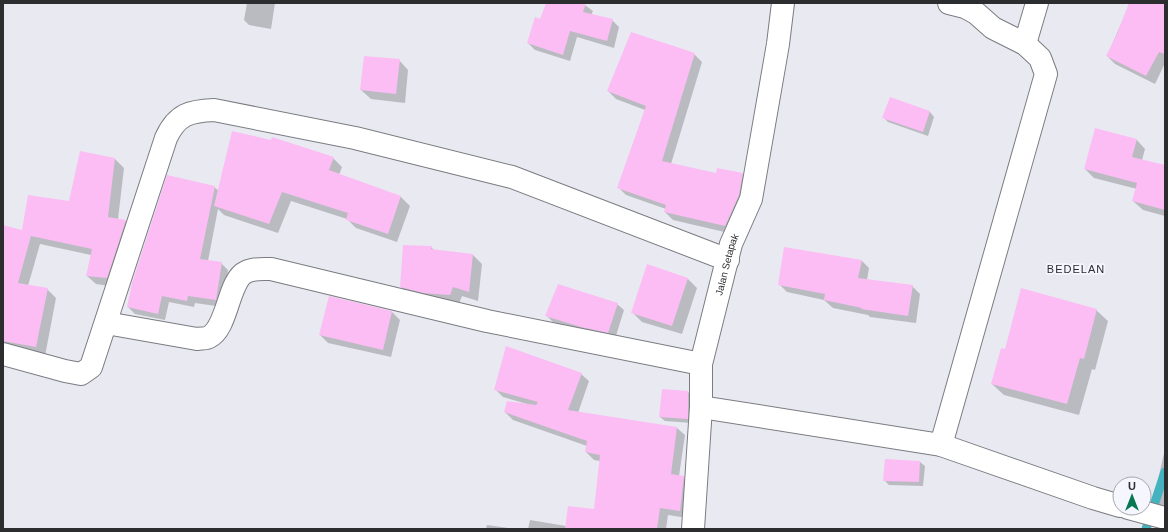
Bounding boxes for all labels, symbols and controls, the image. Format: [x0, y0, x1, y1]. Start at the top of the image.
street label: Jalan Setapak [713, 231, 741, 296]
district label: BEDELAN [1047, 263, 1105, 275]
north arrow [1112, 476, 1152, 516]
text: U [1128, 480, 1136, 492]

